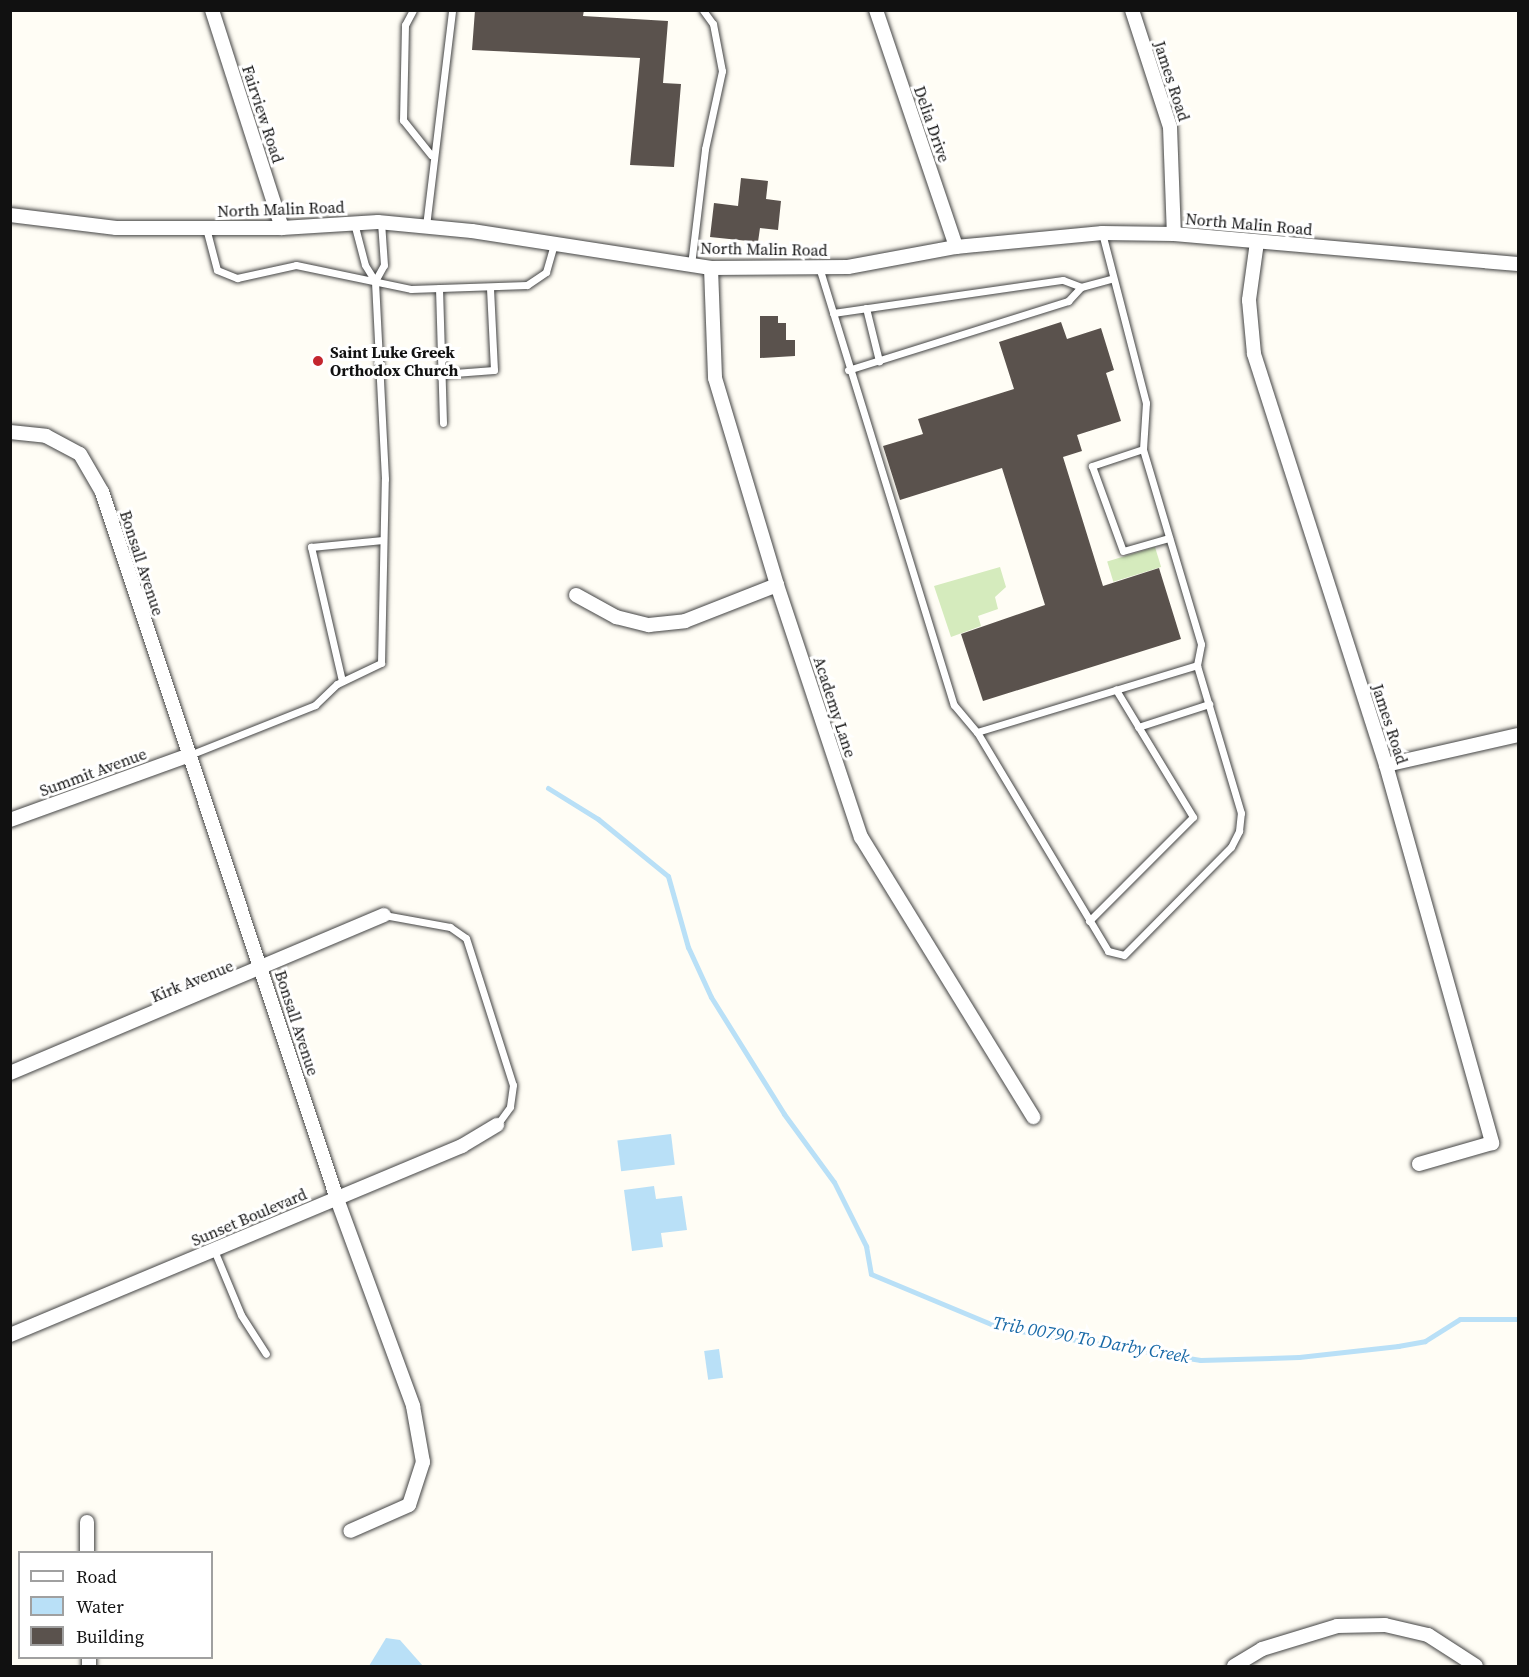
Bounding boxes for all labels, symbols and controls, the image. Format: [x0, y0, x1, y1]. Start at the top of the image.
street label: James Road [1150, 38, 1194, 124]
street label: Fairview Road [238, 63, 288, 165]
street label: Delia Drive [910, 83, 954, 165]
street label: North Malin Road [217, 197, 345, 221]
street label: North Malin Road [1185, 209, 1313, 239]
street label: North Malin Road [700, 238, 828, 260]
place label: Saint Luke Greek Orthodox Church [330, 342, 458, 380]
marker: Saint Luke Greek Orthodox Church [311, 354, 325, 368]
street label: Bonsall Avenue [116, 508, 168, 618]
street label: Academy Lane [810, 654, 860, 760]
street label: James Road [1368, 681, 1412, 767]
street label: Summit Avenue [37, 744, 149, 800]
street label: Kirk Avenue [148, 956, 236, 1006]
street label: Bonsall Avenue [271, 968, 323, 1078]
street label: Sunset Boulevard [188, 1184, 310, 1250]
water label: Trib 00790 To Darby Creek [991, 1312, 1191, 1368]
legend [18, 1551, 213, 1659]
text: Road [76, 1564, 117, 1589]
text: Water [76, 1594, 124, 1619]
text: Building [76, 1624, 144, 1649]

